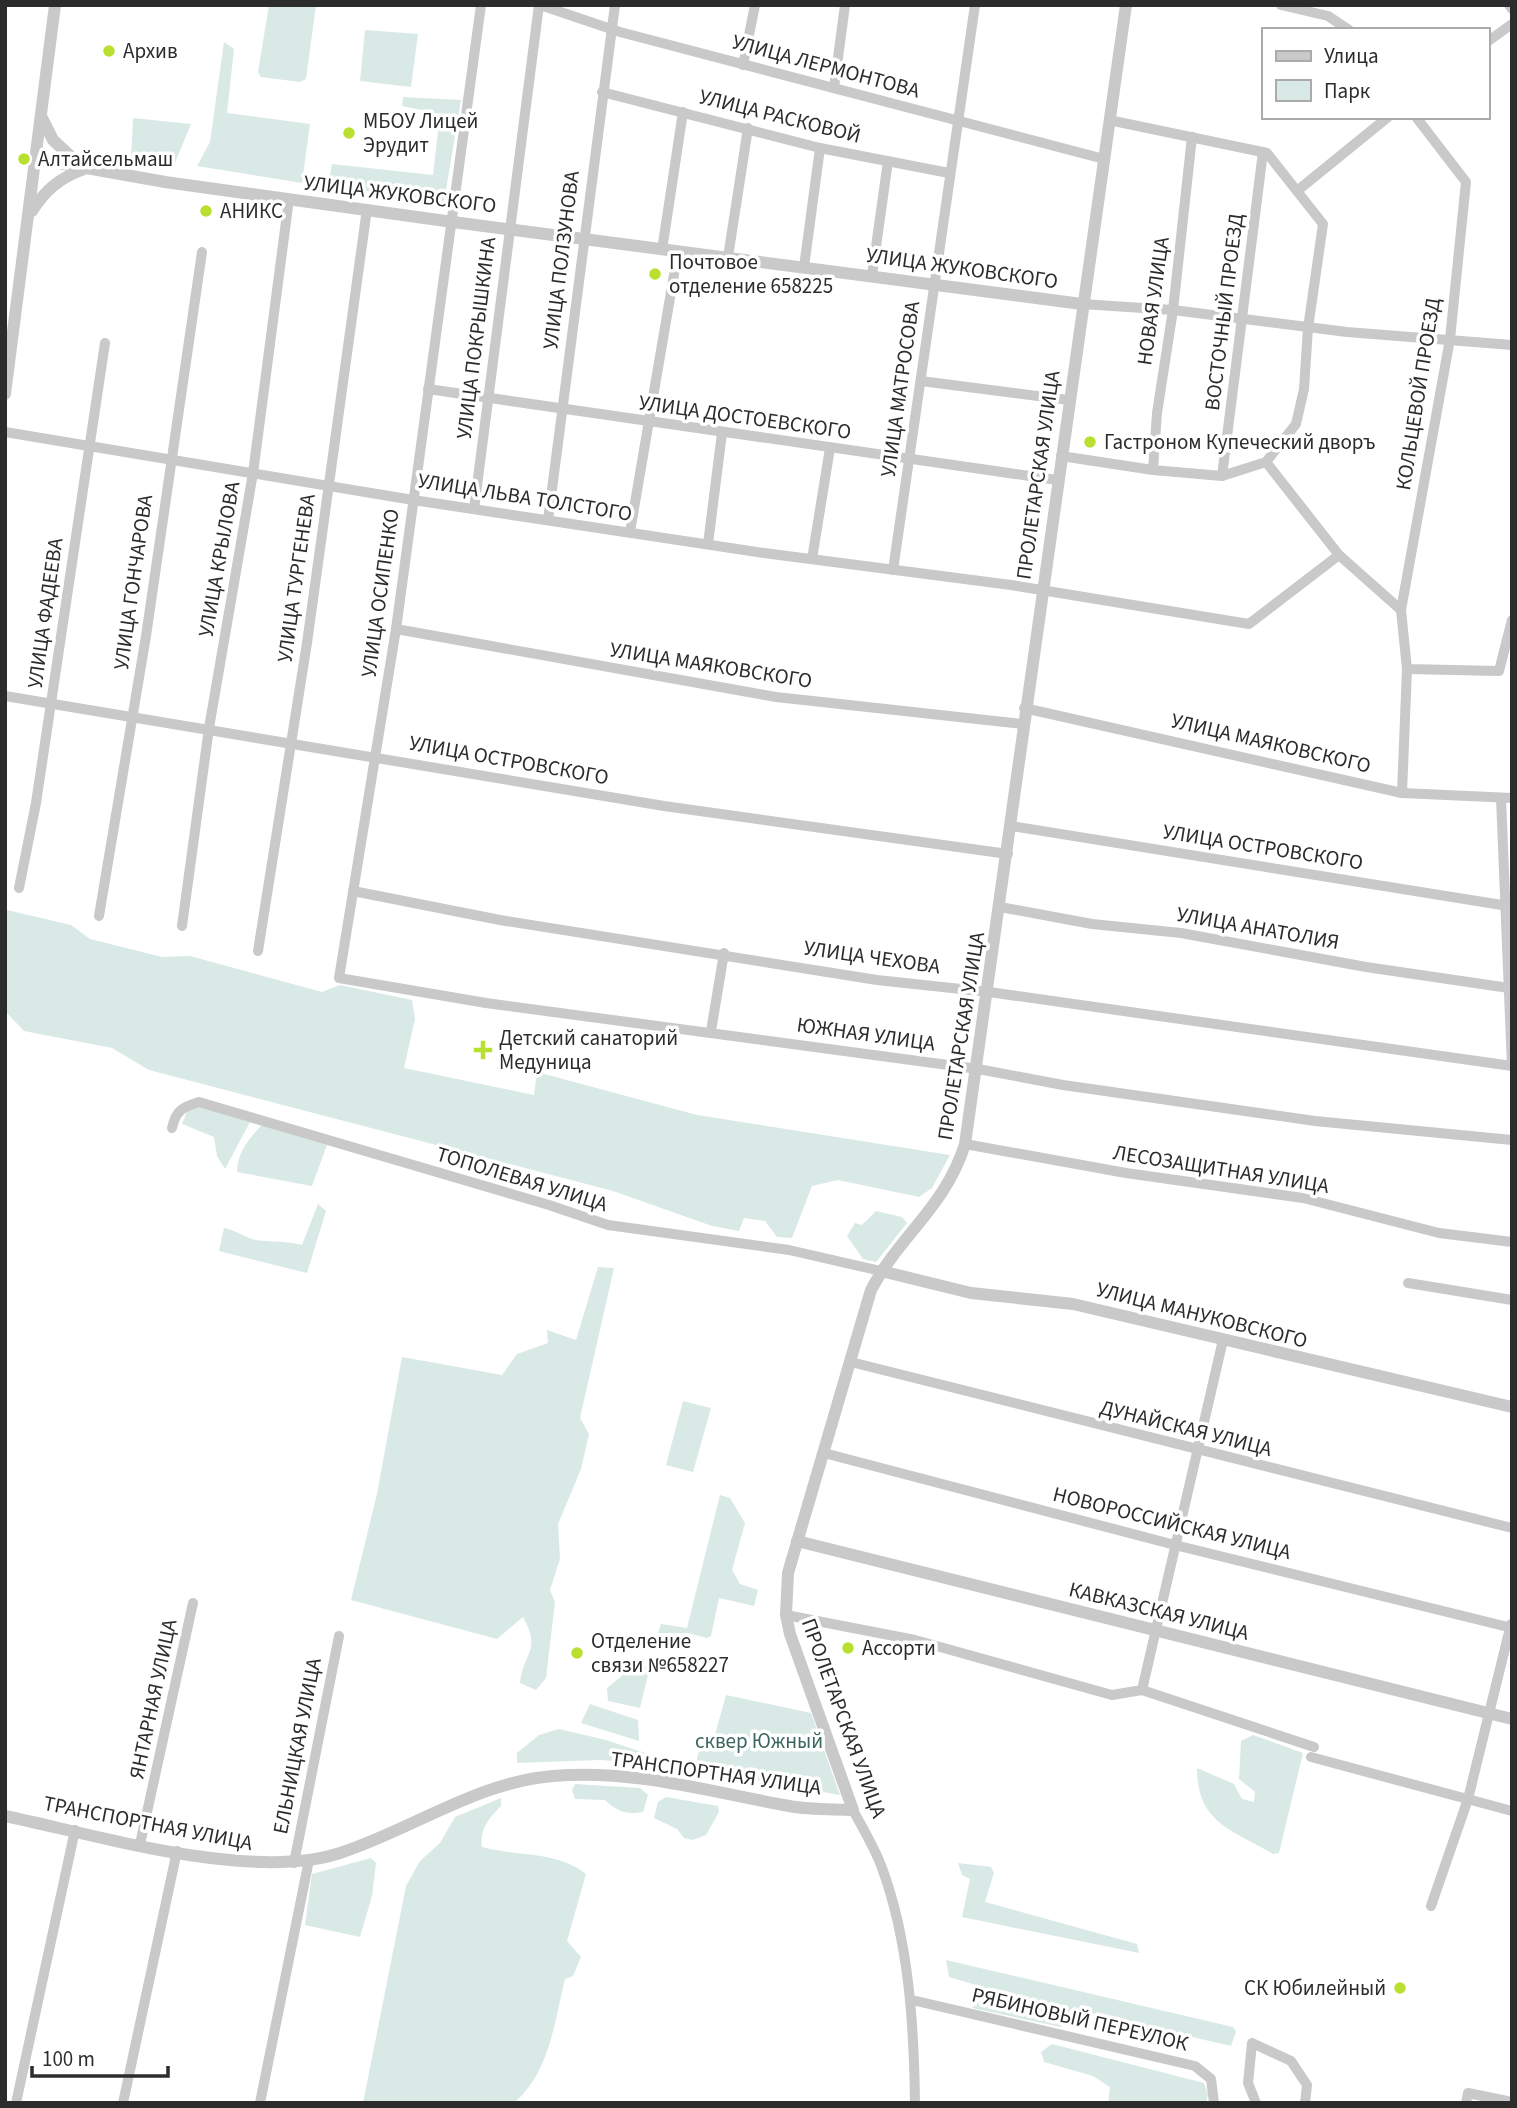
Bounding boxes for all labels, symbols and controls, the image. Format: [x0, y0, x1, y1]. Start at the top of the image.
street label: УЛИЦА ЛЕРМОНТОВА [729, 27, 924, 106]
legend [1262, 28, 1489, 119]
place label: Архив [123, 36, 178, 66]
text: Улица [1324, 41, 1379, 71]
marker: Архив [101, 43, 117, 59]
text: Парк [1324, 76, 1371, 106]
street label: УЛИЦА РАСКОВОЙ [696, 81, 864, 151]
place label: МБОУ Лицей Эрудит [363, 106, 478, 160]
marker: МБОУ Лицей Эрудит [341, 125, 357, 141]
place label: Алтайсельмаш [38, 144, 173, 174]
marker: Алтайсельмаш [16, 151, 32, 167]
street label: УЛИЦА ЖУКОВСКОГО [302, 167, 498, 221]
street label: УЛИЦА ПОЛЗУНОВА [535, 168, 587, 351]
place label: АНИКС [220, 196, 283, 226]
marker: АНИКС [198, 203, 214, 219]
street label: ВОСТОЧНЫЙ ПРОЕЗД [1197, 212, 1251, 412]
street label: НОВАЯ УЛИЦА [1129, 234, 1177, 367]
street label: УЛИЦА ПОКРЫШКИНА [449, 235, 503, 441]
street label: УЛИЦА ЖУКОВСКОГО [864, 240, 1060, 296]
place label: Почтовое отделение 658225 [669, 247, 833, 301]
marker: Почтовое отделение 658225 [647, 266, 663, 282]
street label: КОЛЬЦЕВОЙ ПРОЕЗД [1388, 296, 1448, 492]
street label: УЛИЦА МАТРОСОВА [873, 299, 927, 479]
street label: ПРОЛЕТАРСКАЯ УЛИЦА [1009, 368, 1068, 581]
street label: УЛИЦА ДОСТОЕВСКОГО [637, 387, 853, 447]
place label: Гастроном Купеческий дворъ [1104, 427, 1376, 457]
marker: Гастроном Купеческий дворъ [1082, 434, 1098, 450]
street label: УЛИЦА ЛЬВА ТОЛСТОГО [416, 465, 634, 529]
street label: УЛИЦА КРЫЛОВА [191, 478, 248, 639]
street label: УЛИЦА ТУРГЕНЕВА [269, 491, 323, 664]
street label: УЛИЦА ГОНЧАРОВА [106, 492, 160, 671]
street label: УЛИЦА ОСИПЕНКО [353, 507, 407, 679]
street label: УЛИЦА ФАДЕЕВА [20, 535, 70, 690]
street label: УЛИЦА МАЯКОВСКОГО [608, 634, 814, 696]
street label: УЛИЦА МАЯКОВСКОГО [1168, 705, 1374, 781]
street label: УЛИЦА ОСТРОВСКОГО [407, 728, 611, 792]
street label: УЛИЦА ОСТРОВСКОГО [1161, 816, 1365, 878]
street label: УЛИЦА АНАТОЛИЯ [1174, 899, 1342, 957]
street label: ПРОЛЕТАРСКАЯ УЛИЦА [930, 929, 992, 1142]
street label: УЛИЦА ЧЕХОВА [802, 933, 943, 981]
street label: ЮЖНАЯ УЛИЦА [795, 1009, 938, 1059]
place label: Детский санаторий Медуница [499, 1023, 678, 1077]
marker: Детский санаторий Медуница [473, 1040, 493, 1060]
street label: ЛЕСОЗАЩИТНАЯ УЛИЦА [1111, 1137, 1332, 1201]
street label: ТОПОЛЕВАЯ УЛИЦА [433, 1139, 612, 1219]
street label: УЛИЦА МАНУКОВСКОГО [1093, 1274, 1311, 1356]
street label: ДУНАЙСКАЯ УЛИЦА [1097, 1392, 1276, 1464]
street label: НОВОРОССИЙСКАЯ УЛИЦА [1050, 1479, 1295, 1567]
street label: КАВКАЗСКАЯ УЛИЦА [1066, 1574, 1253, 1648]
street label: ПРОЛЕТАРСКАЯ УЛИЦА [794, 1614, 894, 1823]
street label: ЯНТАРНАЯ УЛИЦА [121, 1616, 185, 1782]
place label: Отделение связи №658227 [591, 1626, 729, 1680]
place label: Ассорти [862, 1633, 936, 1663]
marker: Ассорти [840, 1640, 856, 1656]
marker: Отделение связи №658227 [569, 1645, 585, 1661]
street label: ЕЛЬНИЦКАЯ УЛИЦА [265, 1655, 329, 1837]
park label: сквер Южный [695, 1726, 823, 1756]
street label: ТРАНСПОРТНАЯ УЛИЦА [609, 1743, 824, 1803]
street label: ТРАНСПОРТНАЯ УЛИЦА [41, 1788, 256, 1858]
place label: СК Юбилейный [1244, 1973, 1386, 2003]
street label: РЯБИНОВЫЙ ПЕРЕУЛОК [969, 1980, 1192, 2059]
marker: СК Юбилейный [1392, 1980, 1408, 1996]
scale bar [32, 2035, 168, 2078]
text: 100 m [42, 2044, 95, 2074]

